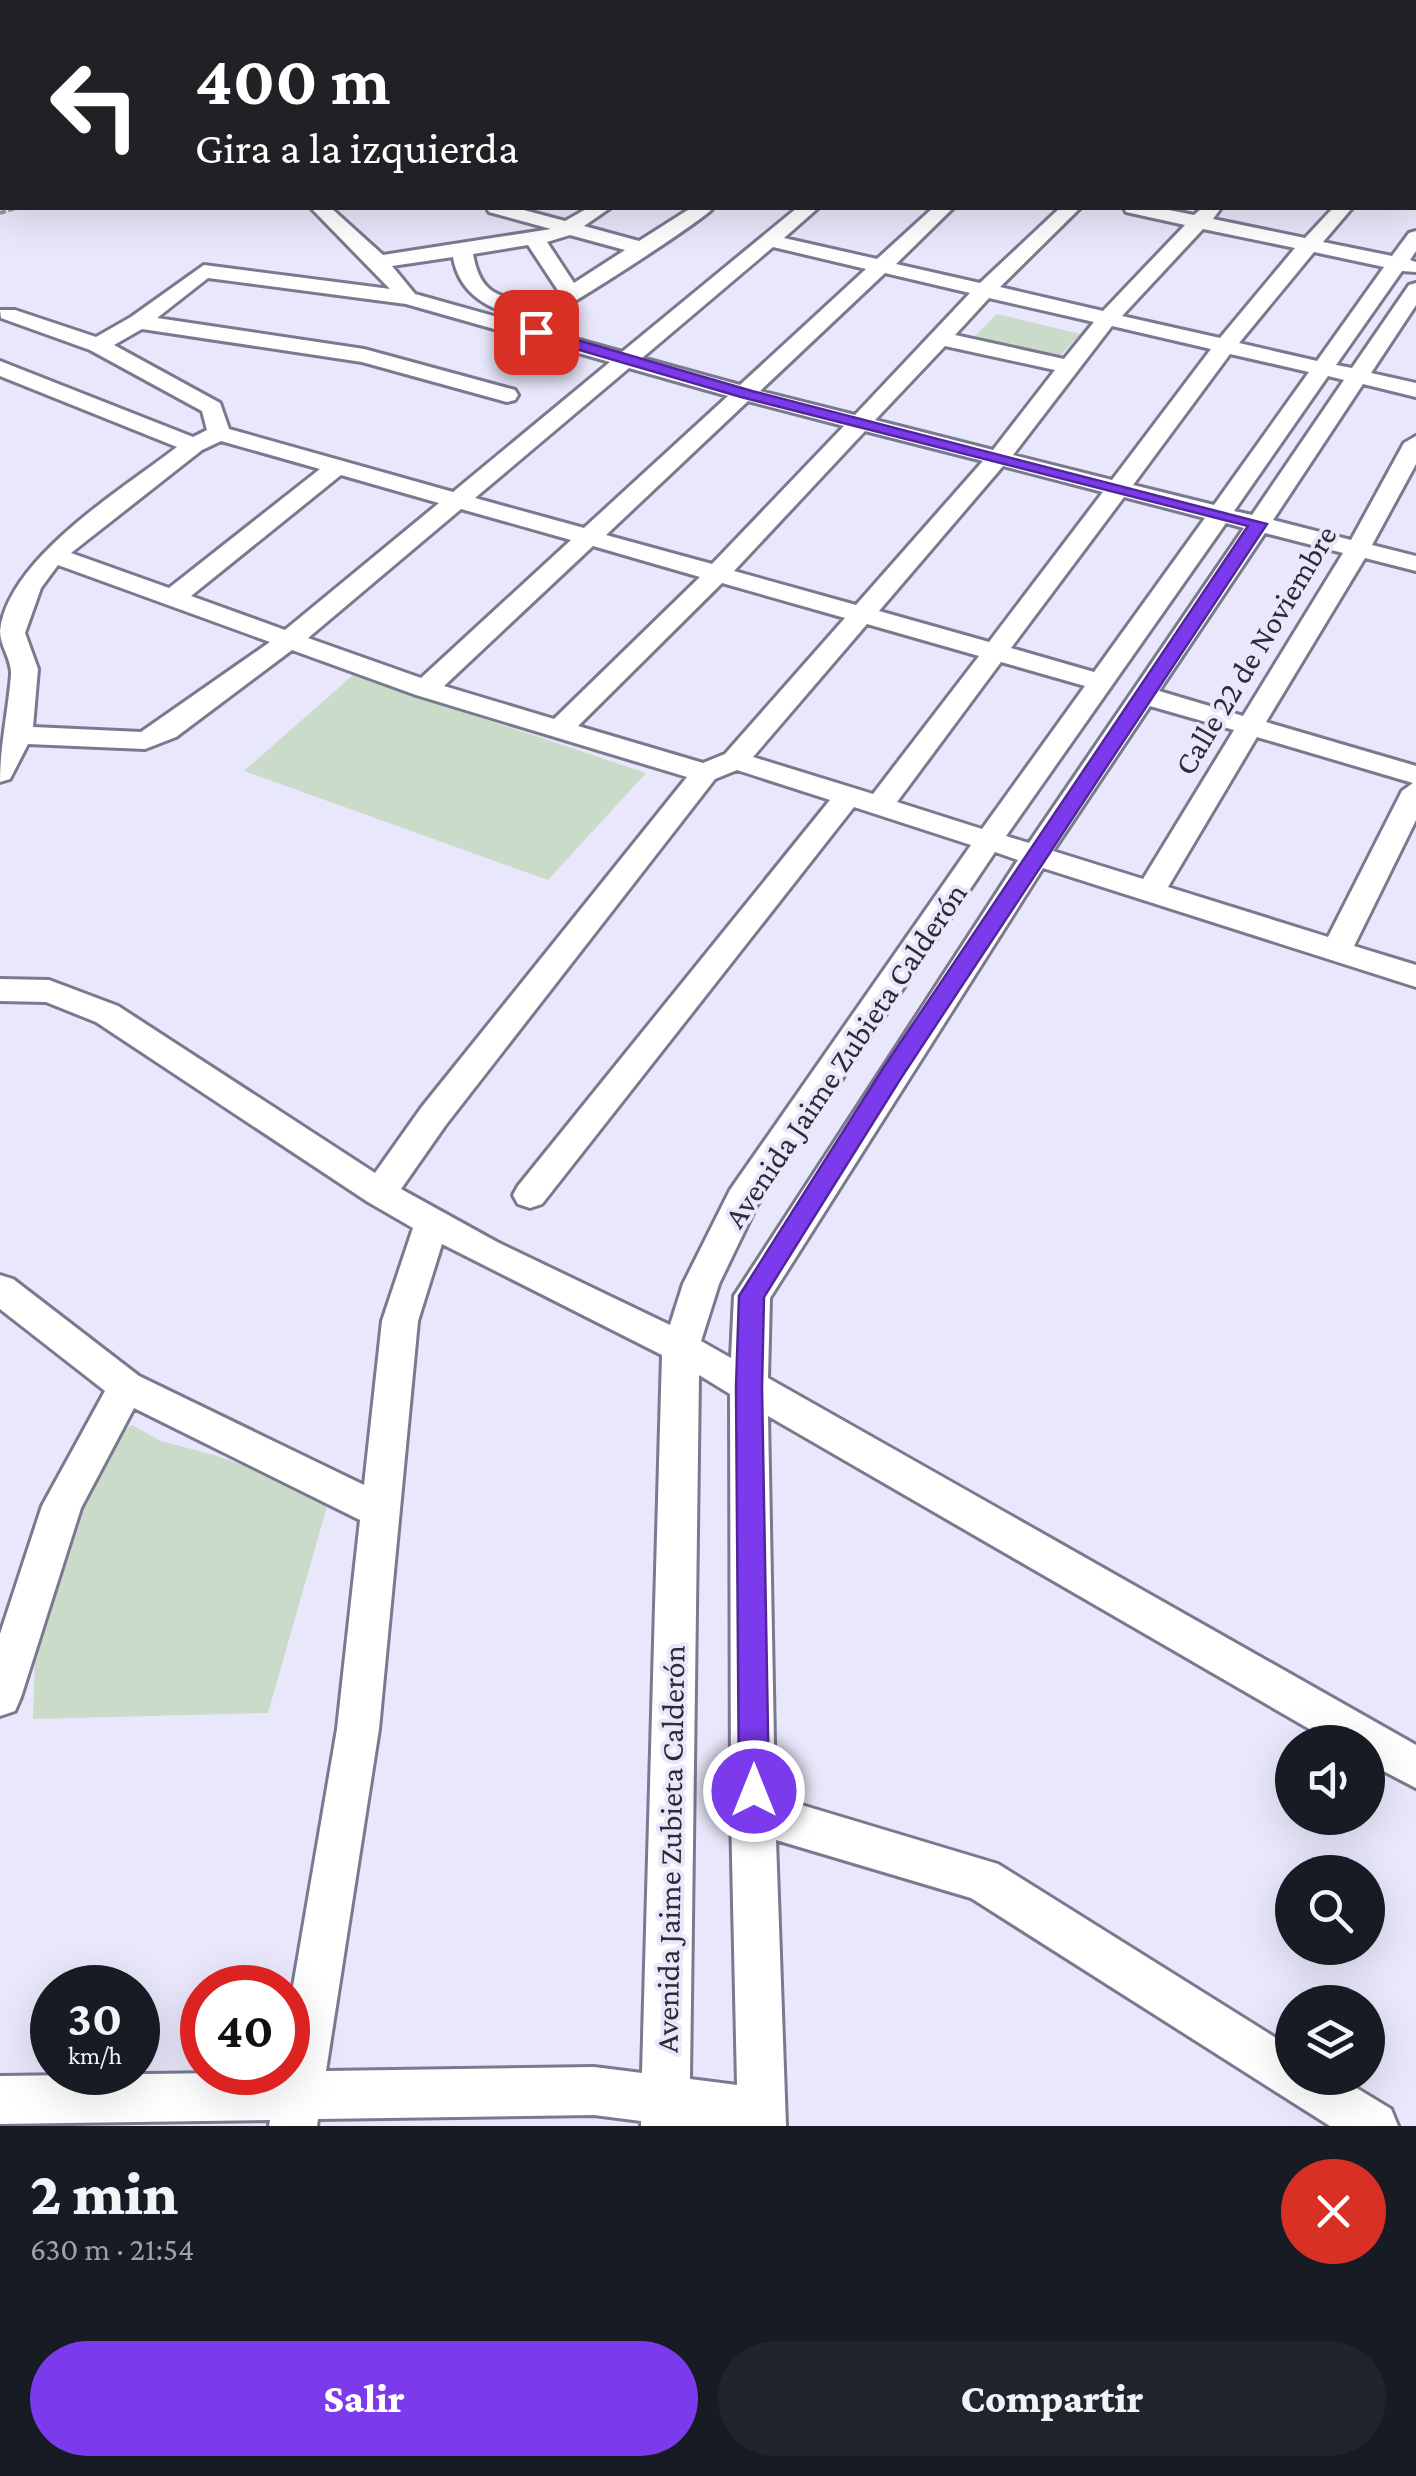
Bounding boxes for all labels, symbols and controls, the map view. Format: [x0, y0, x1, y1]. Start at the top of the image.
icon: left [30, 40, 160, 170]
text: 400 m [195, 41, 391, 119]
text: Gira a la izquierda [195, 123, 519, 173]
pin [494, 290, 579, 375]
icon: arrive [509, 305, 564, 360]
street label: Calle 22 de Noviembre [1166, 519, 1344, 781]
street label: Avenida Jaime Zubieta Calderón [716, 876, 974, 1234]
street label: Avenida Jaime Zubieta Calderón [648, 1645, 692, 2053]
map controls [1275, 1725, 1385, 2095]
button: sound [1275, 1725, 1385, 1835]
position arrow [702, 1739, 806, 1843]
button: search [1275, 1855, 1385, 1965]
speed limit sign: 40 [180, 1965, 310, 2095]
button: layers [1275, 1985, 1385, 2095]
text: 30 [68, 1990, 122, 2046]
text: km/h [68, 2042, 122, 2069]
button: close [1281, 2159, 1386, 2264]
text: 2 min [30, 2160, 178, 2227]
text: 630 m · 21:54 [30, 2231, 194, 2267]
button: Salir [30, 2341, 698, 2456]
button: Compartir [718, 2341, 1386, 2456]

